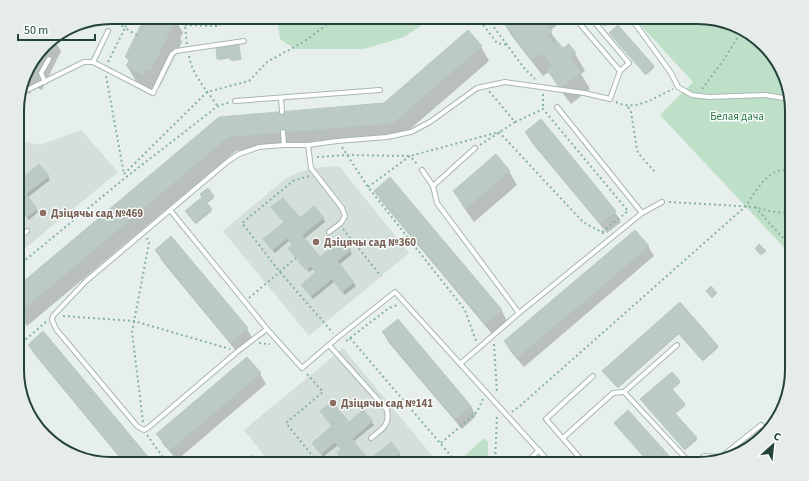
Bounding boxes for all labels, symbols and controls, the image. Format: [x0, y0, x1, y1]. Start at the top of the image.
scale bar [18, 16, 95, 42]
text: 50 m [24, 22, 48, 39]
park label: Белая дача [710, 109, 764, 124]
place label: Дзіцячы сад №469 [51, 206, 143, 221]
marker: Дзіцячы сад №469 [38, 208, 48, 218]
place label: Дзіцячы сад №360 [324, 235, 416, 250]
marker: Дзіцячы сад №360 [311, 237, 321, 247]
place label: Дзіцячы сад №141 [341, 396, 433, 411]
marker: Дзіцячы сад №141 [328, 398, 338, 408]
north arrow [753, 425, 793, 465]
text: С [771, 428, 784, 445]

